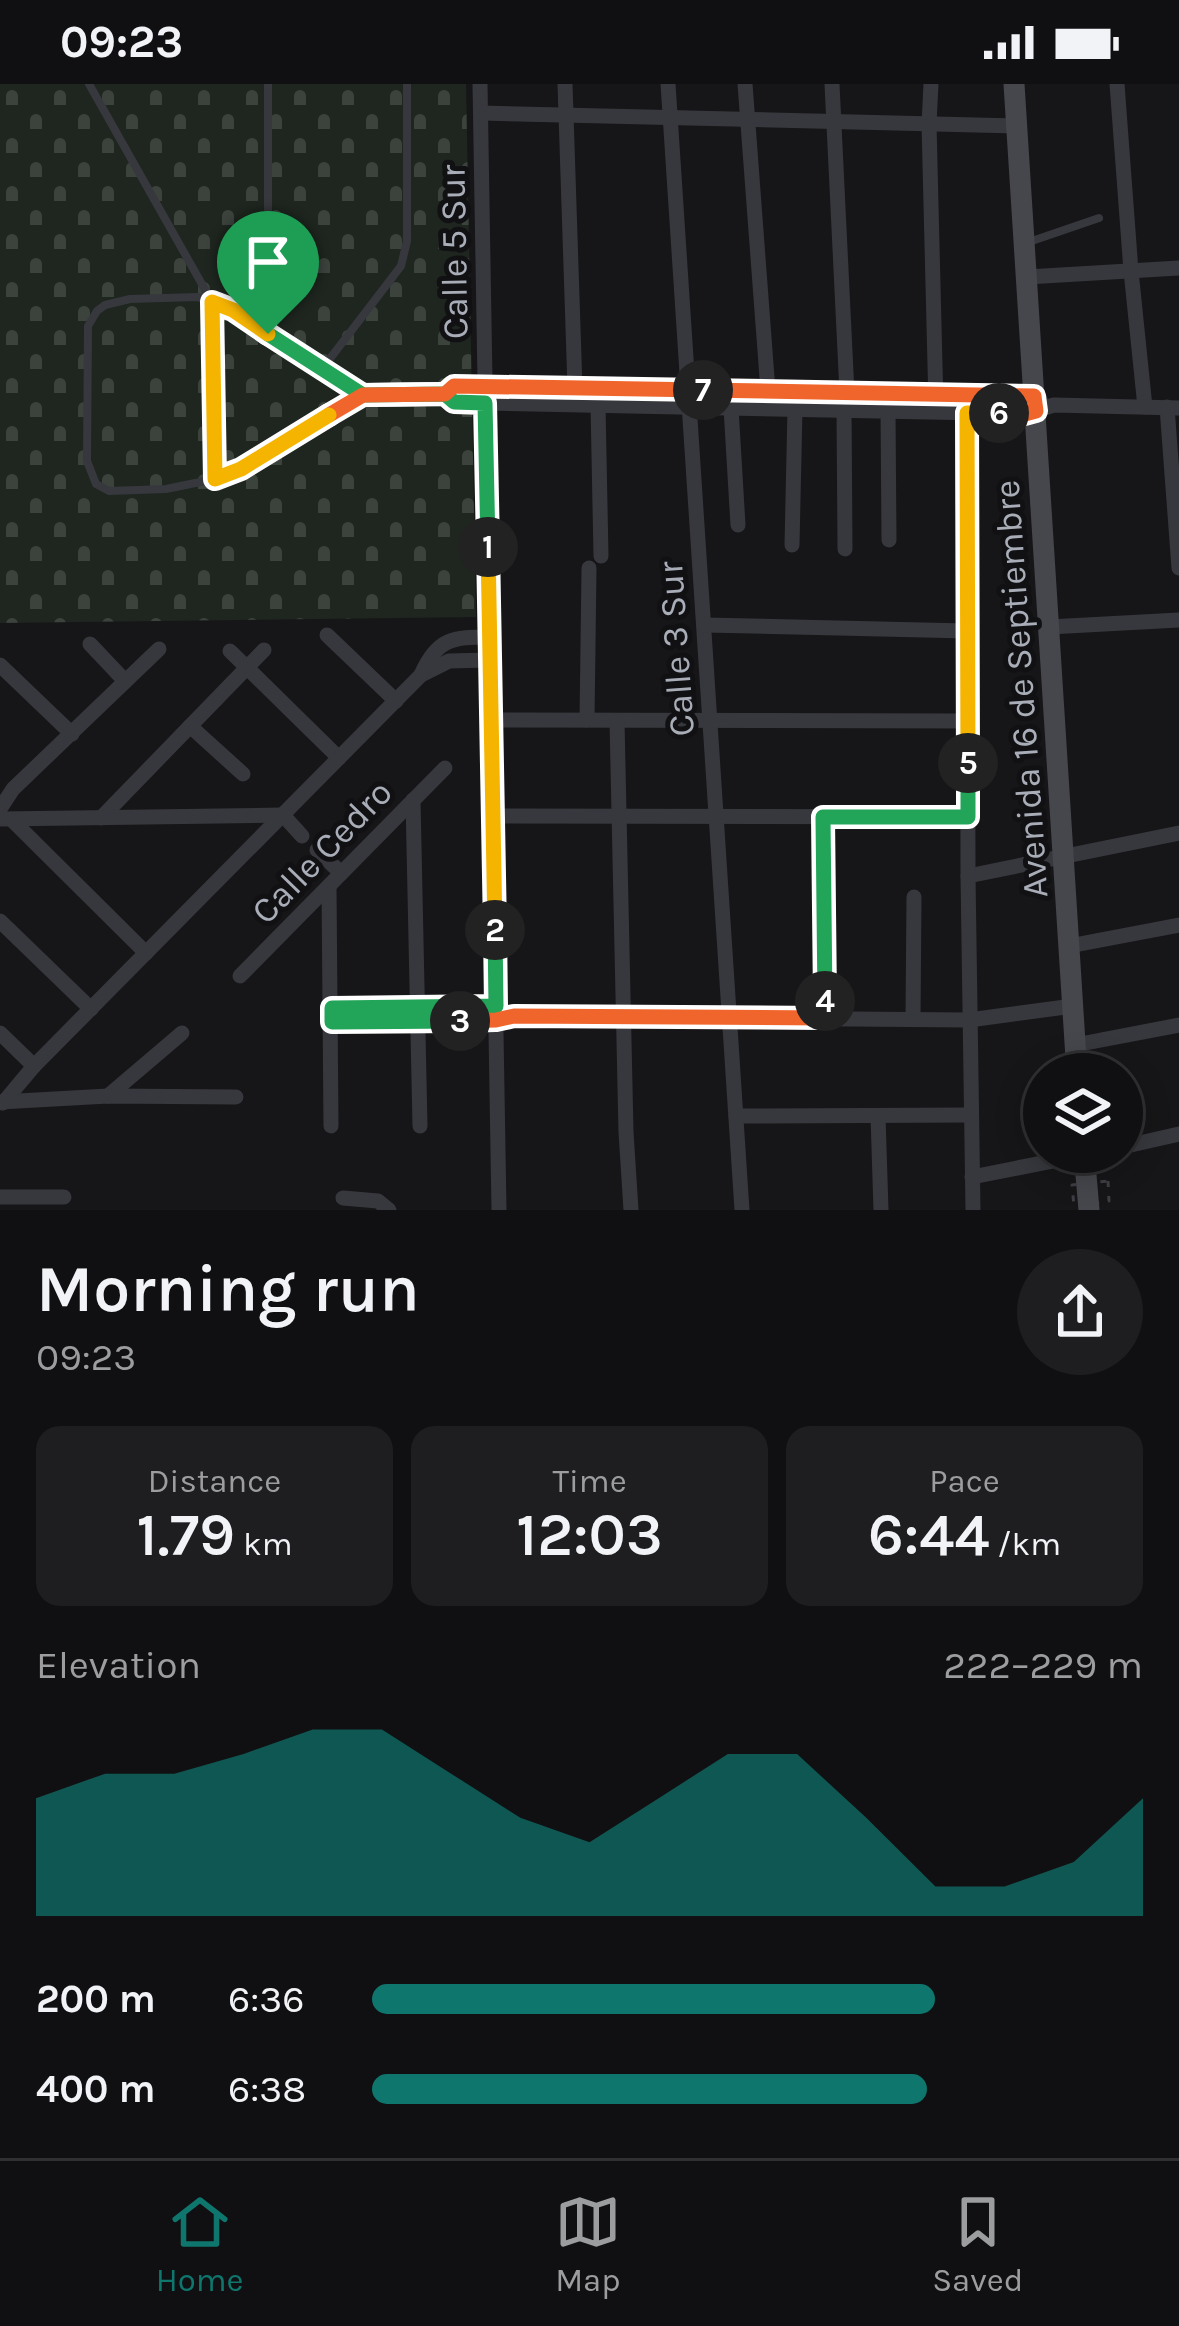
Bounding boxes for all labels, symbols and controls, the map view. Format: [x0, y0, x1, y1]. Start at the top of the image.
text: 09:23 [60, 16, 183, 68]
street label: Calle 5 Sur [431, 163, 477, 340]
pin [217, 211, 319, 334]
icon: arrive [235, 229, 301, 295]
pin: 7 [673, 360, 733, 420]
text: 7 [695, 371, 711, 409]
pin: 6 [969, 383, 1029, 443]
text: 6 [989, 394, 1009, 432]
street label: Avenida 16 de Septiembre [985, 479, 1057, 899]
pin: 1 [458, 517, 518, 577]
text: 1 [482, 528, 494, 566]
street label: Calle 3 Sur [649, 559, 703, 738]
pin: 5 [938, 733, 998, 793]
text: 5 [958, 744, 978, 782]
street label: Calle Cedro [243, 771, 401, 932]
pin: 2 [465, 900, 525, 960]
text: 2 [485, 911, 505, 949]
pin: 4 [795, 971, 855, 1031]
text: 4 [815, 982, 835, 1020]
pin: 3 [430, 991, 490, 1051]
text: 3 [450, 1002, 470, 1040]
map controls [1023, 1053, 1143, 1173]
button: layers [1023, 1053, 1143, 1173]
button: share [1017, 1249, 1143, 1375]
text: Morning run [36, 1250, 420, 1328]
text: 09:23 [36, 1334, 136, 1380]
text: Distance [148, 1462, 281, 1500]
text: Time [552, 1462, 627, 1500]
text: Pace [929, 1462, 1000, 1500]
text: 1.79 [136, 1500, 235, 1570]
text: 12:03 [516, 1500, 663, 1570]
text: 6:44 [868, 1500, 990, 1570]
text: km [235, 1525, 293, 1563]
text: /km [990, 1525, 1061, 1563]
text: Elevation [36, 1642, 201, 1688]
text: 222–229 m [943, 1642, 1143, 1688]
text: 200 m [36, 1976, 156, 2022]
text: 6:36 [228, 1976, 305, 2022]
text: 400 m [36, 2066, 155, 2112]
text: 6:38 [228, 2066, 306, 2112]
tab: Home [156, 2189, 244, 2299]
tab: Map [555, 2189, 621, 2299]
tab: Saved [932, 2189, 1023, 2299]

